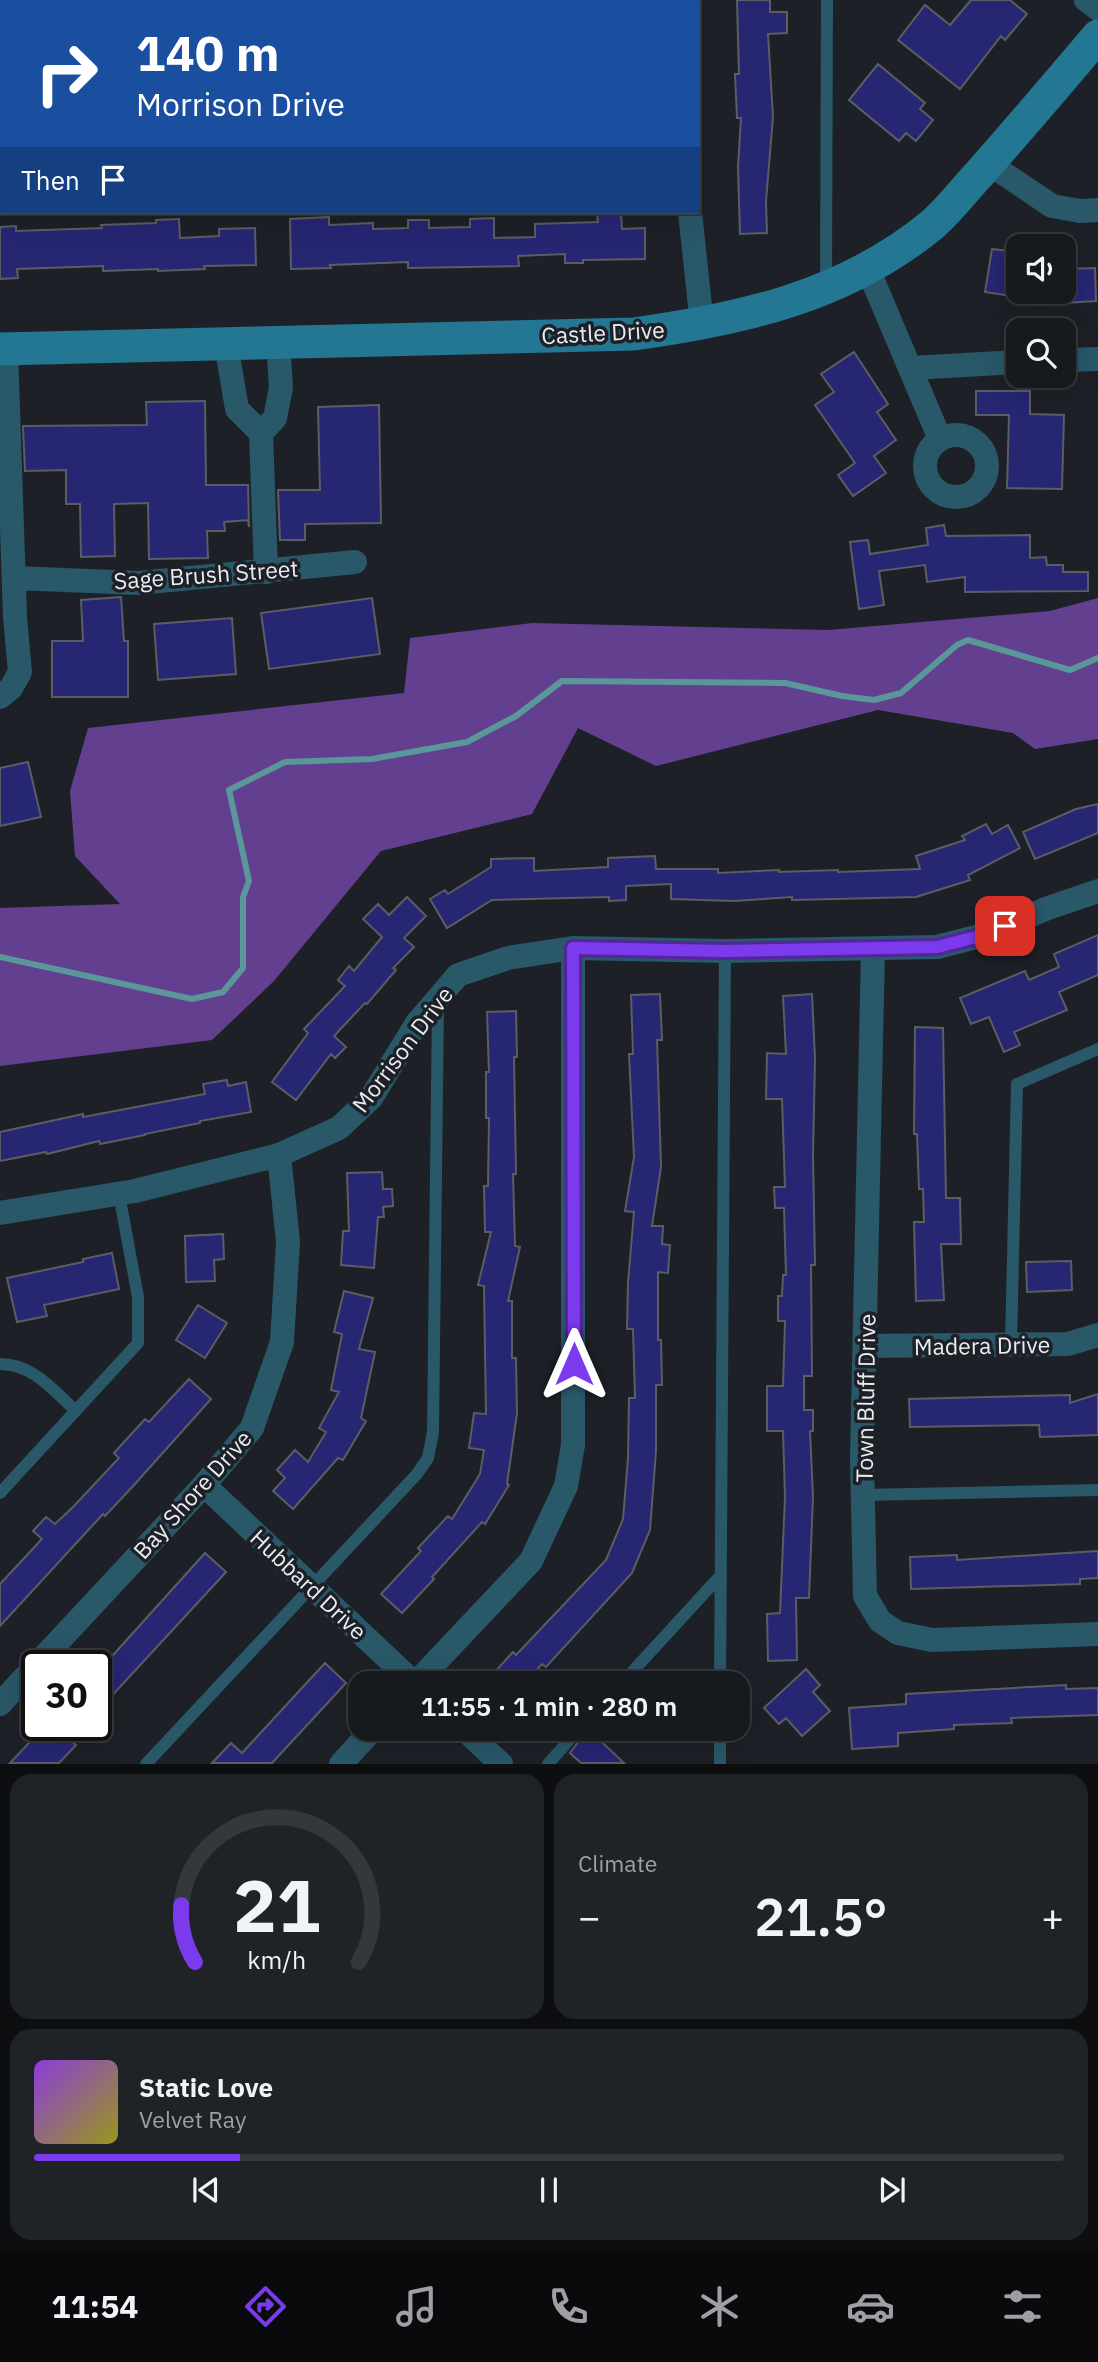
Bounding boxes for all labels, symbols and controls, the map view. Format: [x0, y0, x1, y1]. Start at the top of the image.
text: 140 m [136, 21, 280, 84]
icon: right [21, 28, 112, 119]
text: Morrison Drive [136, 83, 345, 125]
icon: arrive [94, 161, 132, 199]
text: Then [21, 163, 80, 197]
map controls [1006, 234, 1076, 388]
button: sound [1006, 234, 1076, 304]
street label: Castle Drive [541, 314, 665, 350]
button: search [1006, 318, 1076, 388]
street label: Sage Brush Street [113, 553, 299, 595]
pin [975, 896, 1035, 956]
icon: arrive [986, 907, 1024, 945]
street label: Morrison Drive [345, 980, 459, 1118]
street label: Town Bluff Drive [849, 1313, 881, 1483]
position arrow [537, 1327, 611, 1401]
street label: Madera Drive [914, 1329, 1050, 1361]
street label: Bay Shore Drive [126, 1423, 258, 1565]
street label: Hubbard Drive [244, 1522, 374, 1646]
speed limit sign: 30 [21, 1650, 112, 1741]
text: 11:55 · 1 min · 280 m [421, 1689, 677, 1723]
text: Climate [578, 1848, 657, 1878]
text: 21 [233, 1858, 321, 1953]
text: 21.5° [754, 1883, 888, 1950]
text: − [578, 1892, 601, 1941]
text: + [1041, 1892, 1064, 1941]
text: km/h [248, 1943, 306, 1976]
text: Static Love [139, 2070, 273, 2104]
text: Velvet Ray [139, 2104, 246, 2134]
icon: previous [187, 2171, 225, 2209]
icon: pause [530, 2171, 568, 2209]
icon: next [873, 2171, 911, 2209]
icon: directions [241, 2282, 290, 2331]
icon: music [392, 2282, 441, 2331]
icon: phone [544, 2282, 593, 2331]
icon: climate [695, 2282, 744, 2331]
icon: car [846, 2282, 895, 2331]
icon: filters [998, 2282, 1047, 2331]
text: 11:54 [51, 2285, 139, 2327]

